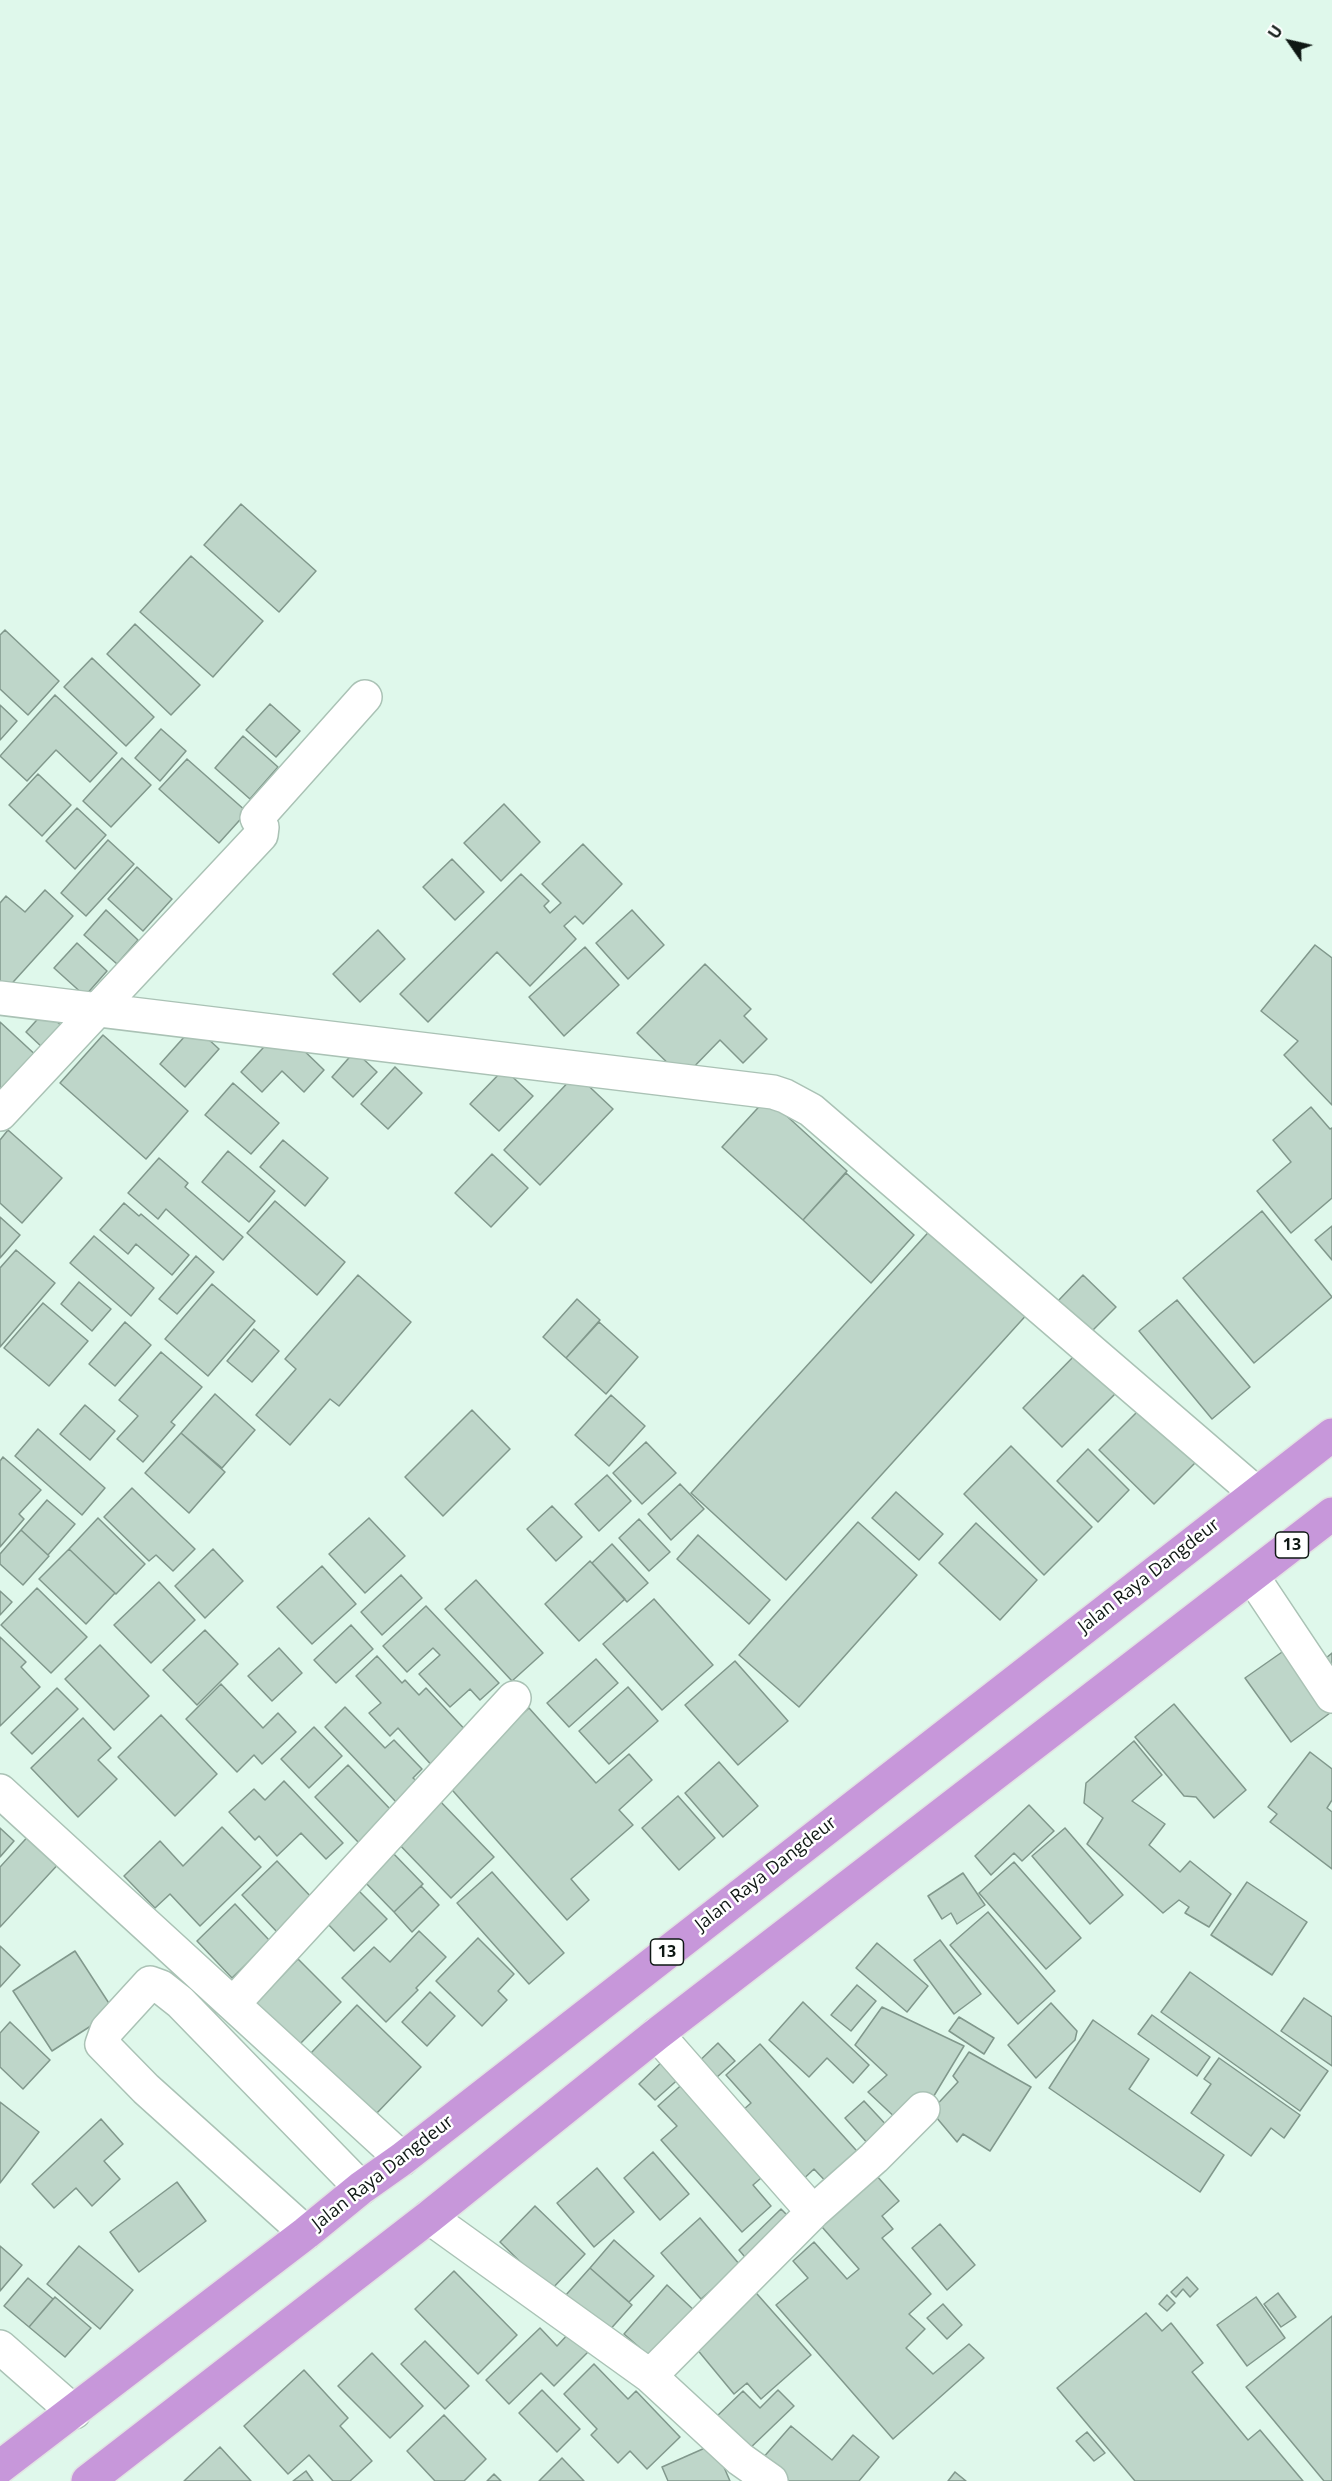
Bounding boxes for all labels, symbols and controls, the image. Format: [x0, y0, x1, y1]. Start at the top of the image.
north arrow [1260, 12, 1320, 72]
text: U [1263, 21, 1288, 43]
street label: Jalan Raya Dangdeur [1074, 1514, 1224, 1638]
road number: 13 [1276, 1532, 1308, 1558]
street label: Jalan Raya Dangdeur [691, 1812, 841, 1936]
road number: 13 [650, 1939, 684, 1965]
street label: Jalan Raya Dangdeur [308, 2111, 458, 2235]

